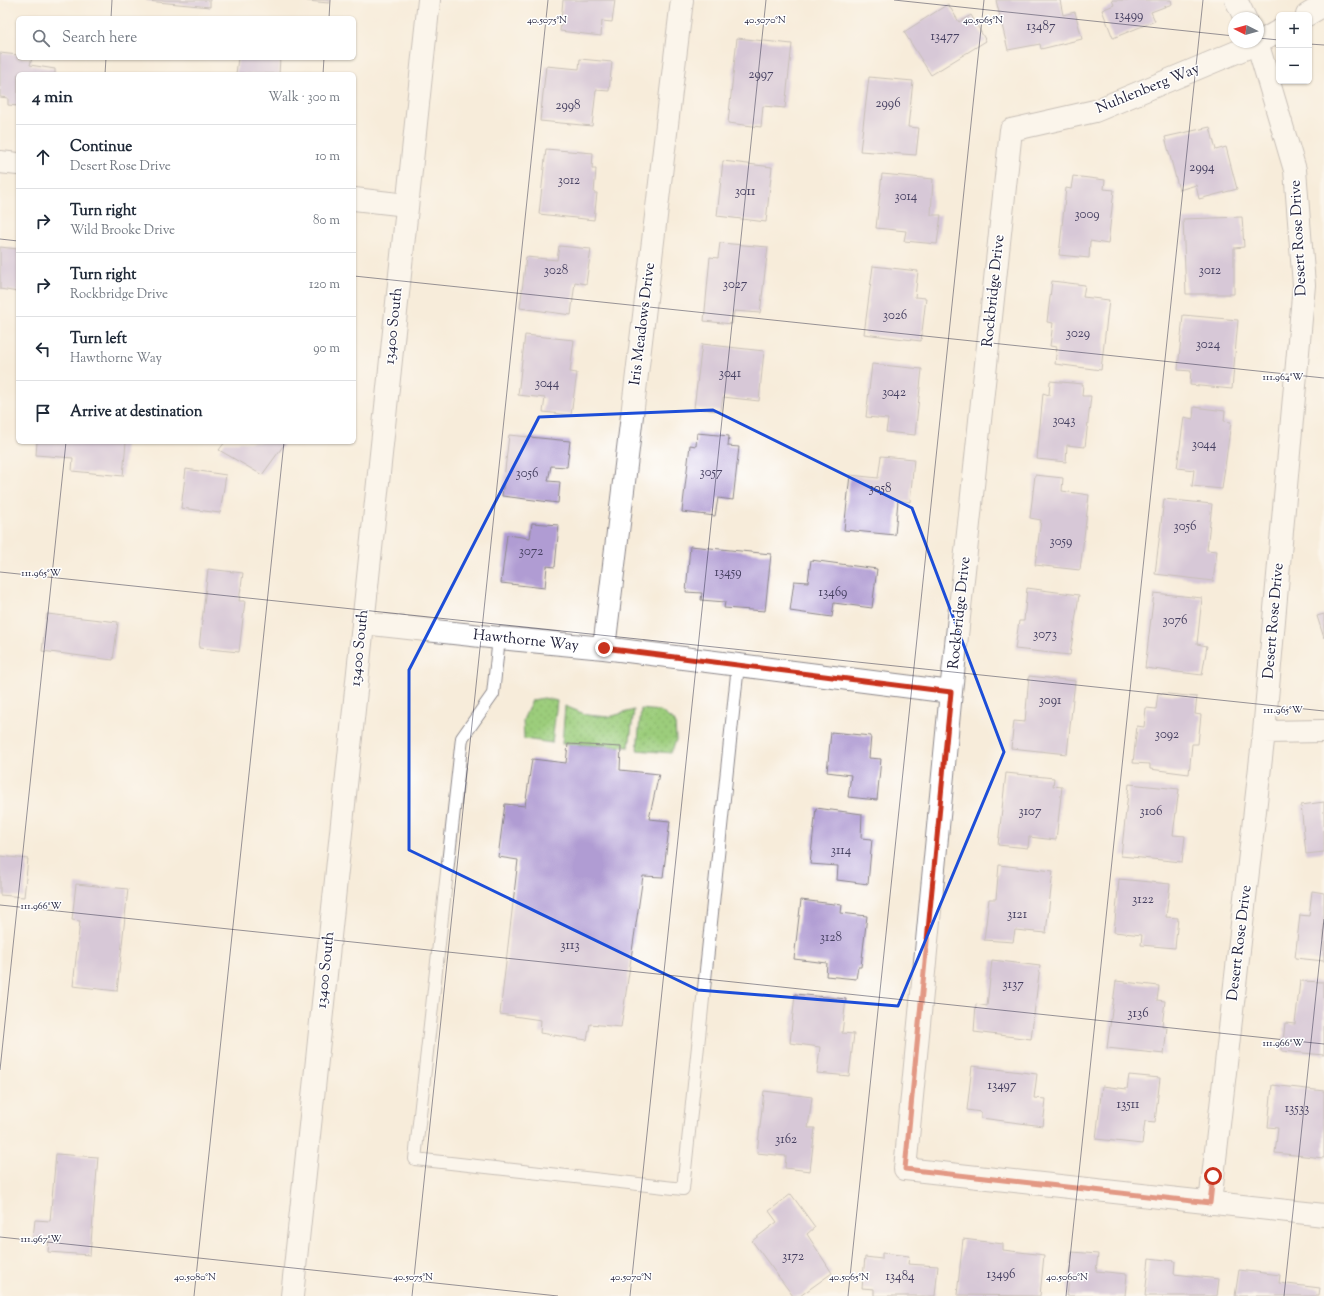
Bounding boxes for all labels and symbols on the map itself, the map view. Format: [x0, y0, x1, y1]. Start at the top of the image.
house number: 13499 [1115, 7, 1143, 25]
north arrow [1228, 12, 1264, 48]
text: 40.5075°N [527, 13, 567, 28]
text: 40.5070°N [744, 13, 786, 28]
text: 40.5065°N [963, 13, 1003, 28]
house number: 13487 [1026, 18, 1056, 36]
house number: 13477 [930, 28, 960, 46]
street label: Nuhlenberg Way [1093, 58, 1204, 119]
house number: 2997 [748, 66, 774, 84]
house number: 2996 [875, 95, 901, 113]
house number: 2998 [555, 97, 581, 115]
house number: 2994 [1189, 159, 1215, 177]
house number: 3012 [558, 172, 580, 190]
street label: Desert Rose Drive [1285, 179, 1313, 297]
house number: 3011 [735, 183, 756, 201]
house number: 3014 [895, 188, 918, 206]
house number: 3009 [1074, 206, 1100, 224]
street label: Rockbridge Drive [978, 234, 1010, 348]
street label: Iris Meadows Drive [625, 261, 661, 387]
house number: 3028 [544, 262, 568, 280]
house number: 3012 [1199, 262, 1221, 280]
house number: 3027 [723, 276, 748, 294]
street label: 13400 South [380, 286, 409, 366]
house number: 3026 [883, 307, 907, 325]
house number: 3029 [1066, 325, 1090, 343]
house number: 3024 [1196, 336, 1221, 354]
house number: 3041 [719, 365, 742, 383]
text: 111.964°W [1263, 370, 1303, 385]
house number: 3044 [535, 375, 560, 393]
house number: 3042 [882, 384, 906, 402]
house number: 3043 [1052, 412, 1076, 430]
house number: 3044 [1192, 436, 1217, 454]
house number: 3057 [700, 464, 723, 482]
house number: 3056 [516, 465, 538, 483]
house number: 3058 [869, 480, 891, 498]
house number: 3056 [1174, 518, 1196, 536]
house number: 3059 [1050, 533, 1072, 551]
house number: 3072 [519, 543, 543, 561]
street label: Rockbridge Drive [944, 556, 976, 670]
street label: Desert Rose Drive [1258, 562, 1290, 680]
house number: 13459 [715, 564, 742, 582]
text: 111.965°W [21, 566, 61, 581]
house number: 13469 [819, 584, 847, 602]
street label: 13400 South [346, 608, 375, 688]
house number: 3076 [1163, 612, 1188, 630]
street label: Hawthorne Way [472, 625, 580, 657]
house number: 3073 [1033, 626, 1057, 644]
route end [595, 639, 613, 657]
house number: 3091 [1039, 692, 1062, 710]
text: 111.965°W [1263, 703, 1303, 718]
house number: 3092 [1155, 726, 1179, 744]
house number: 3107 [1019, 803, 1042, 821]
house number: 3106 [1140, 803, 1162, 821]
house number: 3114 [831, 842, 852, 860]
street label: Desert Rose Drive [1222, 884, 1258, 1002]
house number: 3122 [1132, 891, 1154, 909]
text: 111.966°W [20, 899, 62, 914]
house number: 3121 [1007, 906, 1028, 924]
house number: 3128 [820, 929, 842, 947]
street label: 13400 South [312, 930, 341, 1010]
house number: 3113 [560, 937, 580, 955]
house number: 3137 [1002, 976, 1024, 994]
house number: 3136 [1127, 1005, 1149, 1023]
text: 111.966°W [1262, 1036, 1304, 1051]
house number: 13497 [988, 1077, 1017, 1095]
house number: 13511 [1117, 1096, 1140, 1114]
house number: 13533 [1285, 1100, 1309, 1118]
house number: 3162 [775, 1131, 797, 1149]
route start [1204, 1167, 1222, 1185]
text: 111.967°W [20, 1232, 62, 1247]
house number: 3172 [782, 1248, 804, 1266]
house number: 13496 [987, 1266, 1015, 1284]
house number: 13484 [885, 1268, 915, 1286]
text: 40.5080°N [174, 1270, 216, 1285]
text: 40.5075°N [393, 1270, 433, 1285]
text: 40.5070°N [610, 1270, 652, 1285]
text: 40.5065°N [829, 1270, 869, 1285]
text: 40.5060°N [1046, 1270, 1088, 1285]

